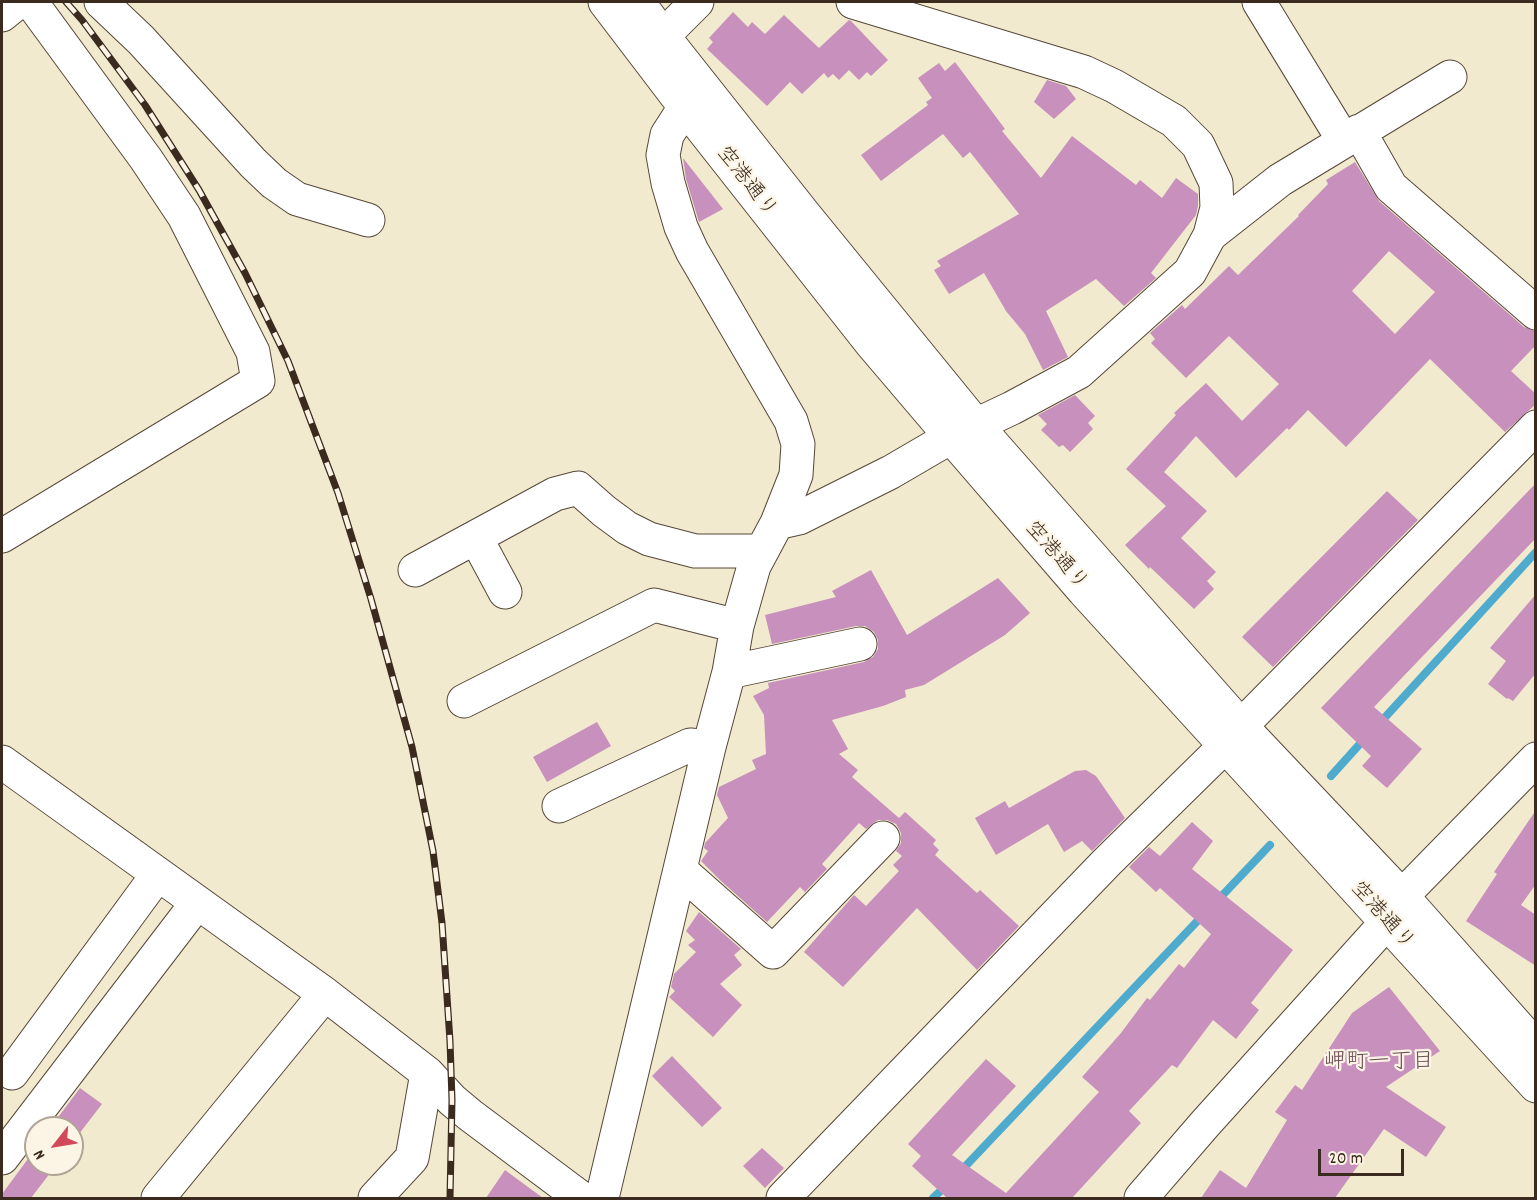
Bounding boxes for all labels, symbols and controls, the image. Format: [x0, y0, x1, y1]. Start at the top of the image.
street label: 空港通り [709, 142, 781, 224]
street label: 空港通り [1018, 517, 1092, 597]
street label: 空港通り [1344, 877, 1418, 957]
district label: 岬町一丁目 [1324, 1051, 1434, 1077]
north arrow [24, 1116, 84, 1176]
scale bar [1321, 1137, 1406, 1175]
text: N [28, 1145, 52, 1164]
text: 20 m [1329, 1147, 1363, 1172]

